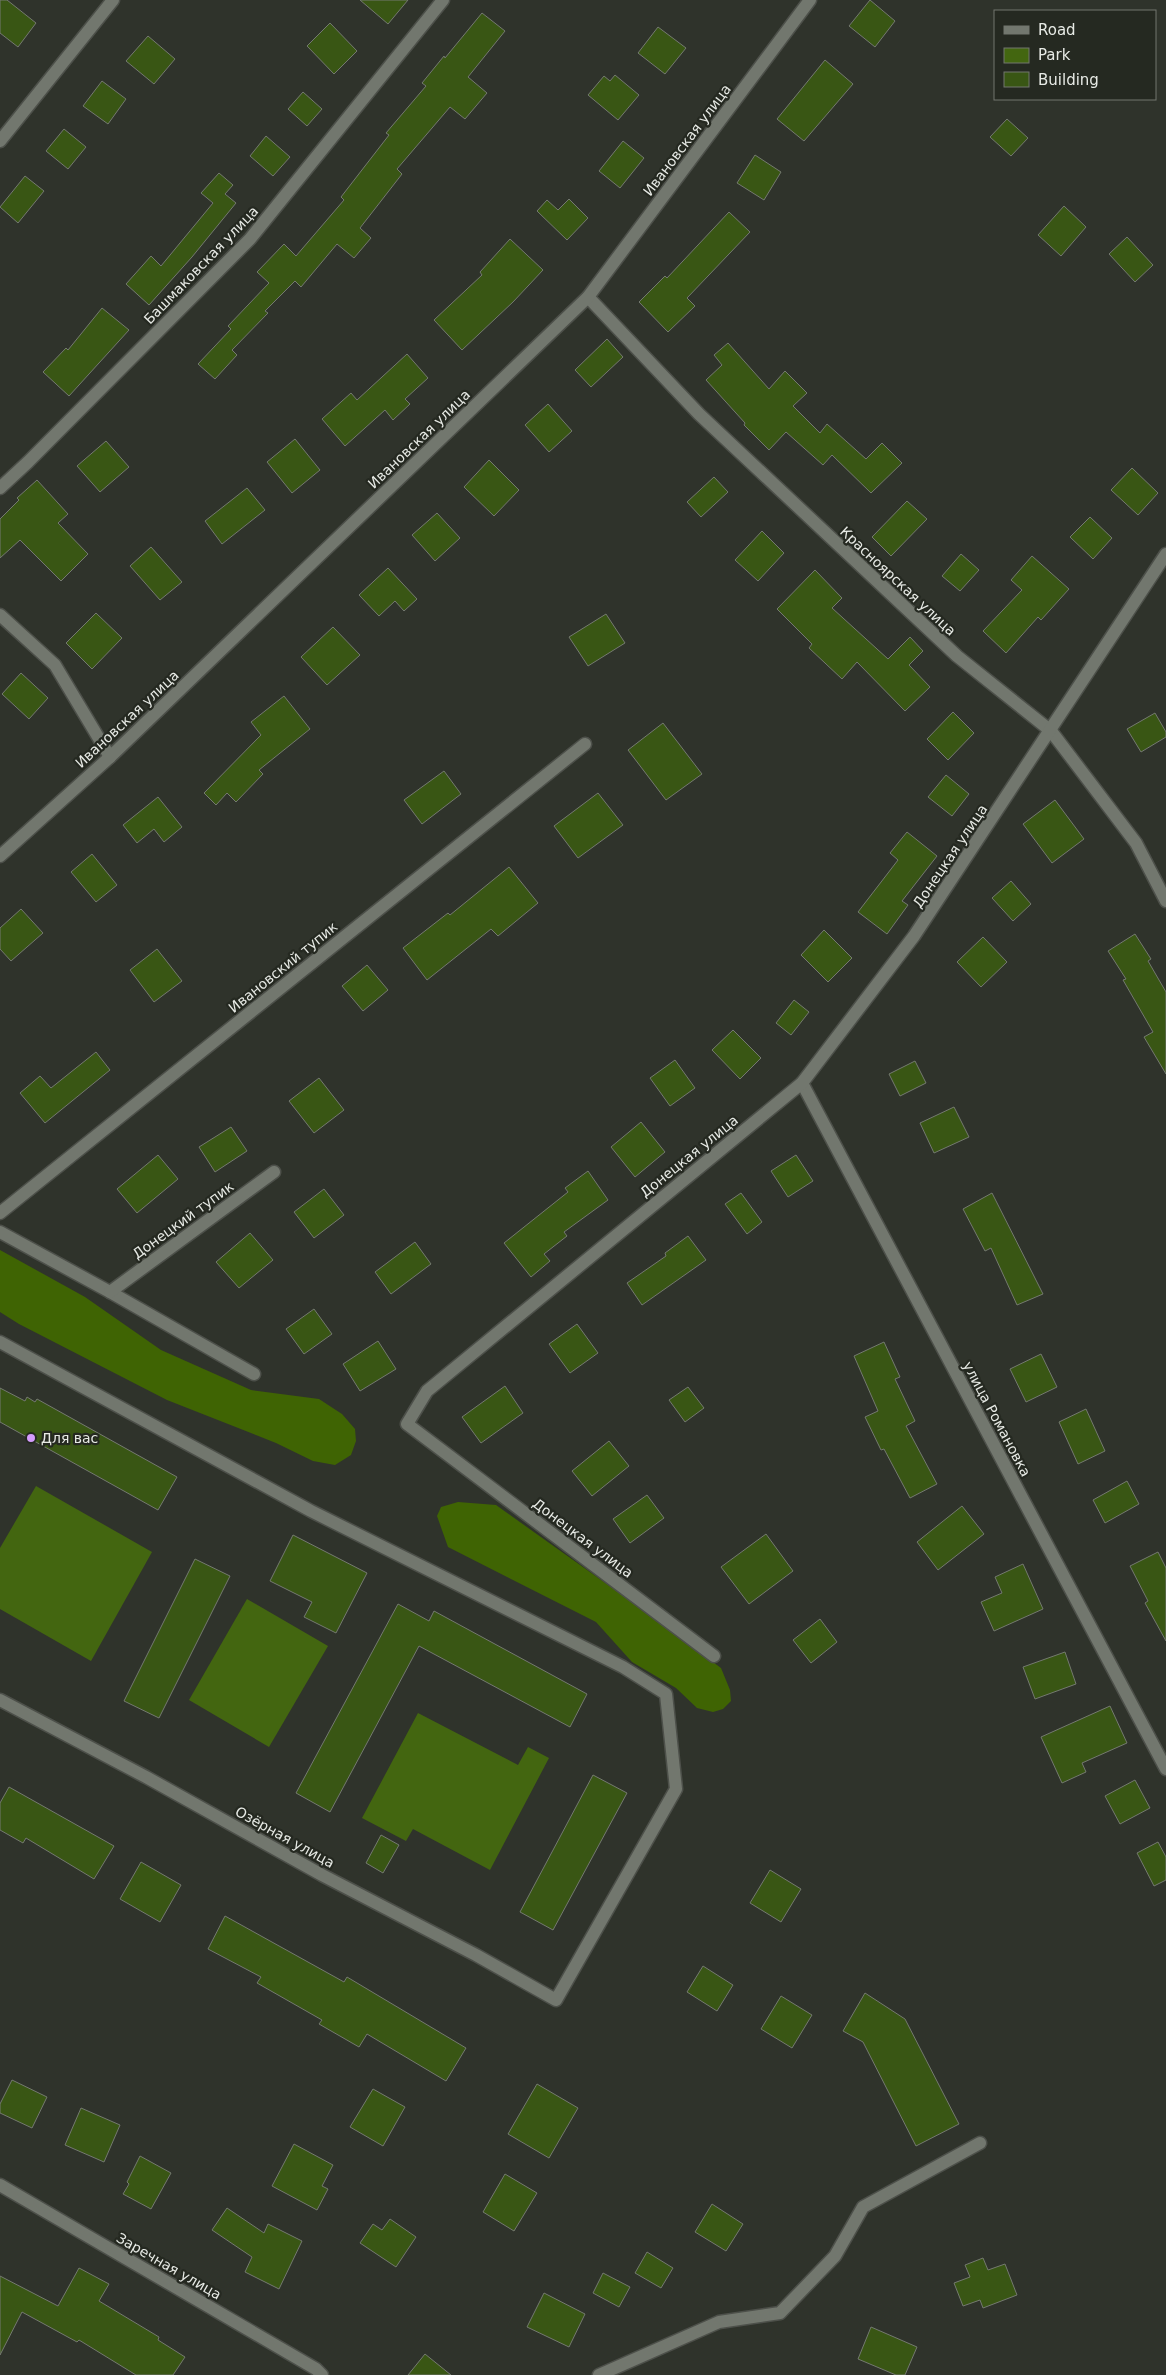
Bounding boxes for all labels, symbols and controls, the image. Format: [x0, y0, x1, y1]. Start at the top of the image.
legend [994, 10, 1156, 100]
text: Road [1038, 21, 1076, 39]
text: Park [1038, 46, 1071, 64]
text: Building [1038, 71, 1099, 89]
street label: Ивановская улица [640, 81, 734, 199]
street label: Башмаковская улица [141, 203, 261, 327]
street label: Ивановская улица [365, 386, 473, 492]
street label: Красноярская улица [837, 523, 959, 639]
street label: Ивановская улица [72, 667, 182, 771]
street label: Донецкая улица [909, 801, 991, 911]
street label: Ивановский тупик [225, 918, 341, 1016]
street label: Донецкая улица [637, 1112, 741, 1200]
street label: Донецкий тупик [129, 1178, 237, 1262]
street label: улица Романовка [960, 1359, 1034, 1479]
place label: Для вас [41, 1430, 98, 1446]
marker: Для вас [25, 1432, 37, 1444]
street label: Донецкая улица [530, 1495, 636, 1581]
street label: Озёрная улица [233, 1803, 337, 1871]
street label: Заречная улица [114, 2229, 224, 2303]

